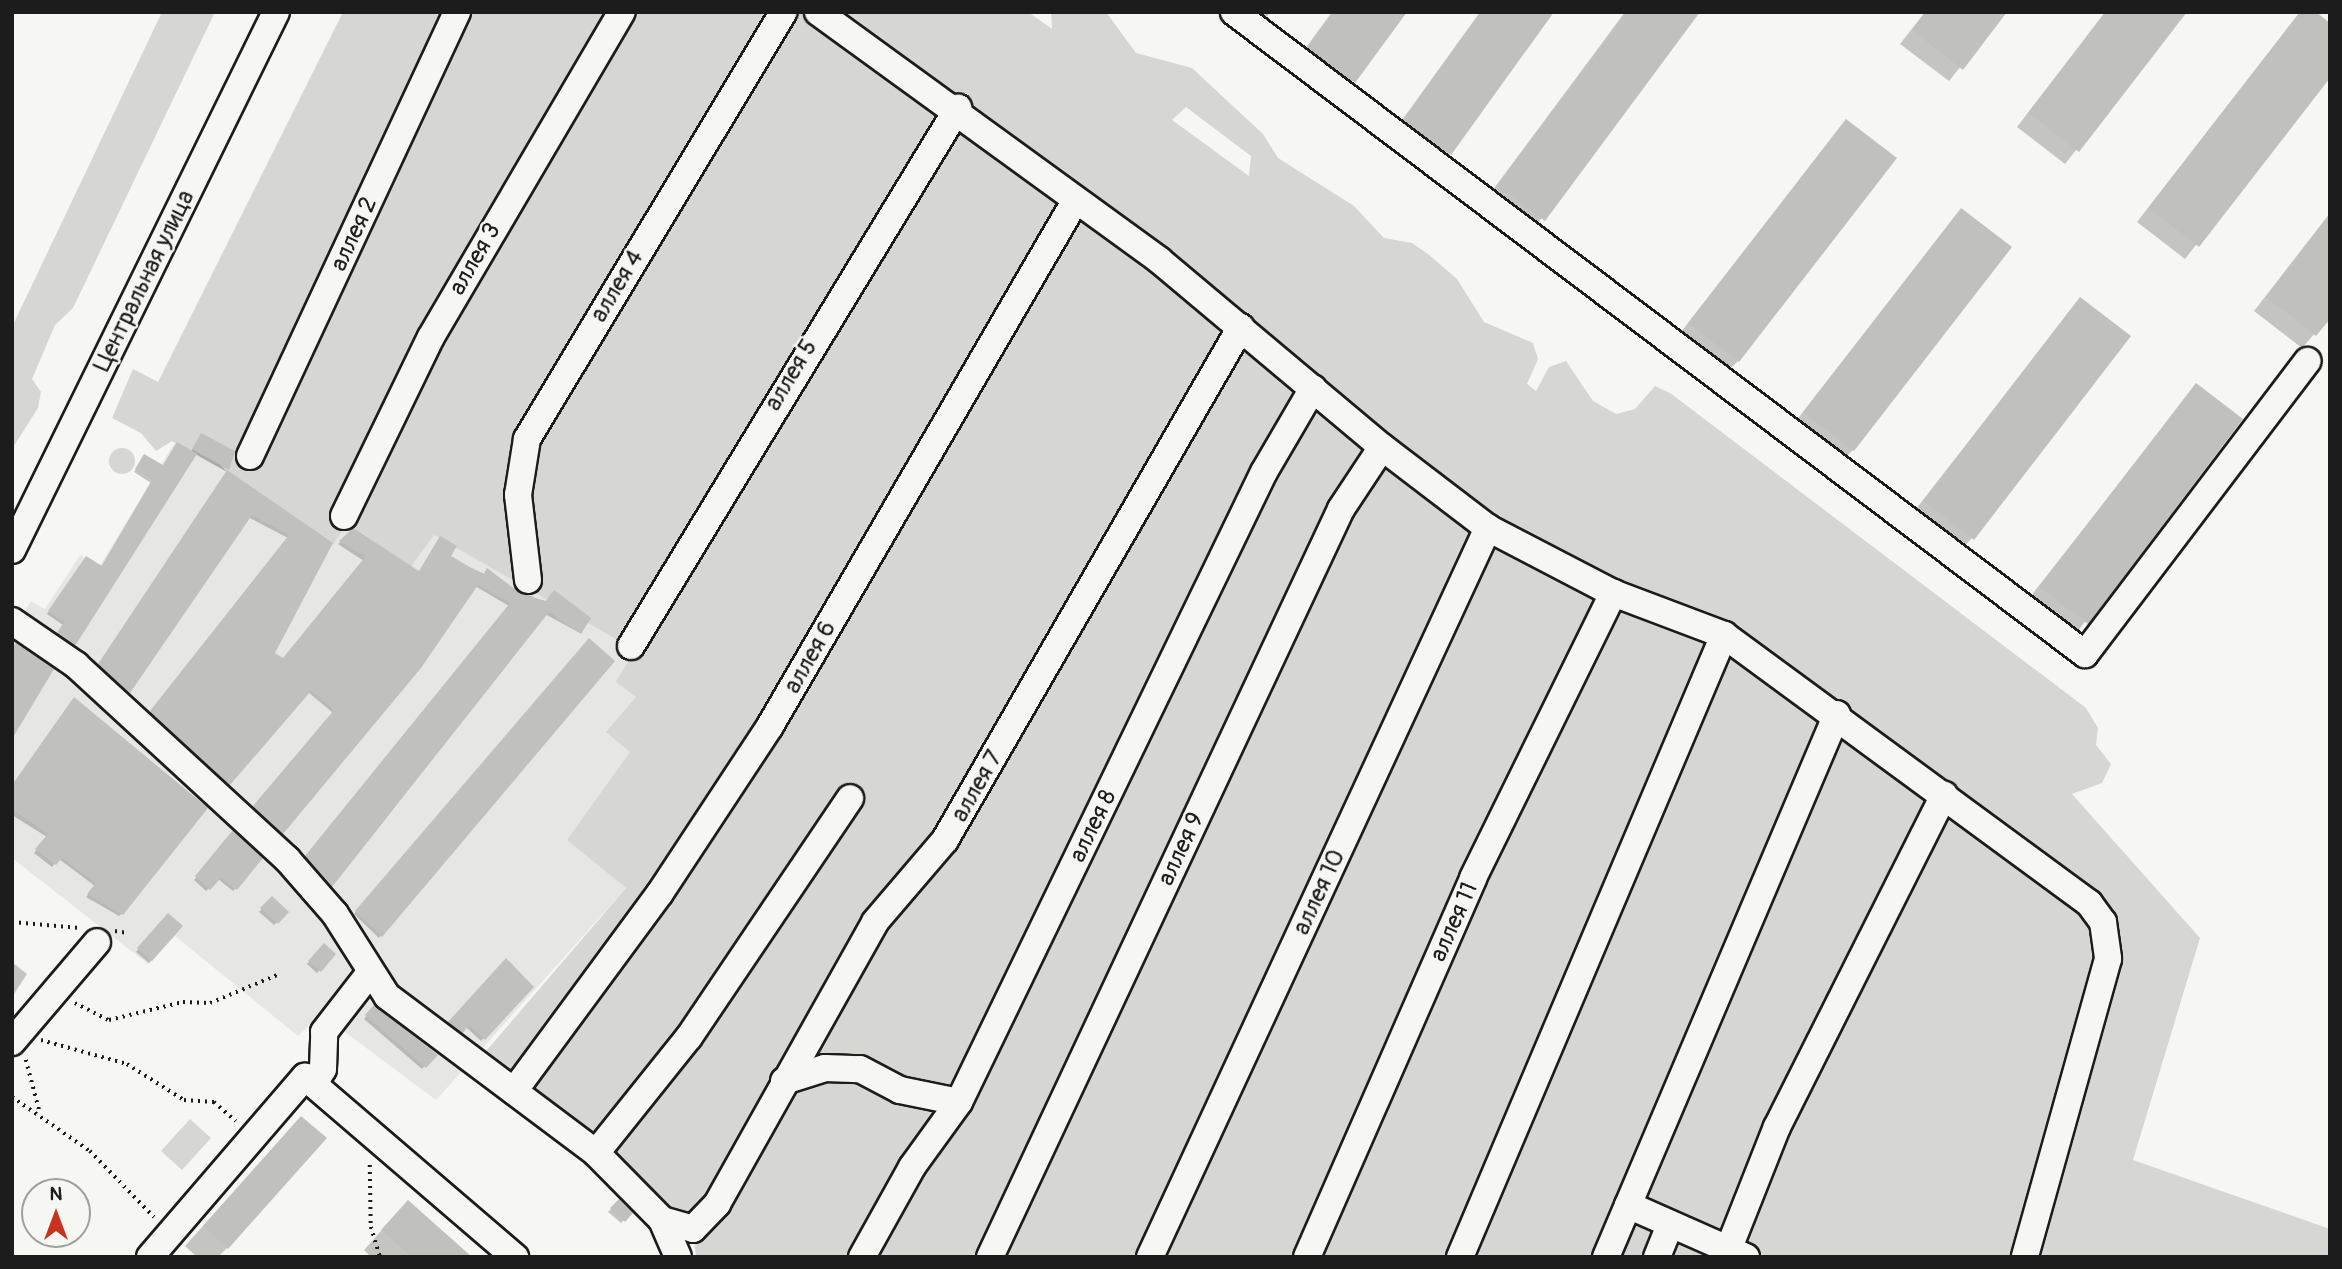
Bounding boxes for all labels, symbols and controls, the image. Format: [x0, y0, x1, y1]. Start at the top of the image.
street label: Центральная улица [88, 186, 200, 376]
street label: аллея 2 [324, 193, 384, 275]
street label: аллея 3 [443, 218, 507, 300]
street label: аллея 4 [584, 245, 650, 327]
street label: аллея 5 [759, 334, 823, 416]
street label: аллея 6 [778, 616, 842, 698]
street label: аллея 7 [945, 745, 1009, 827]
street label: аллея 8 [1063, 785, 1123, 867]
street label: аллея 9 [1152, 808, 1210, 890]
street label: аллея 10 [1287, 845, 1351, 939]
street label: аллея 11 [1424, 878, 1484, 966]
north arrow [21, 1178, 91, 1248]
text: N [50, 1182, 62, 1206]

